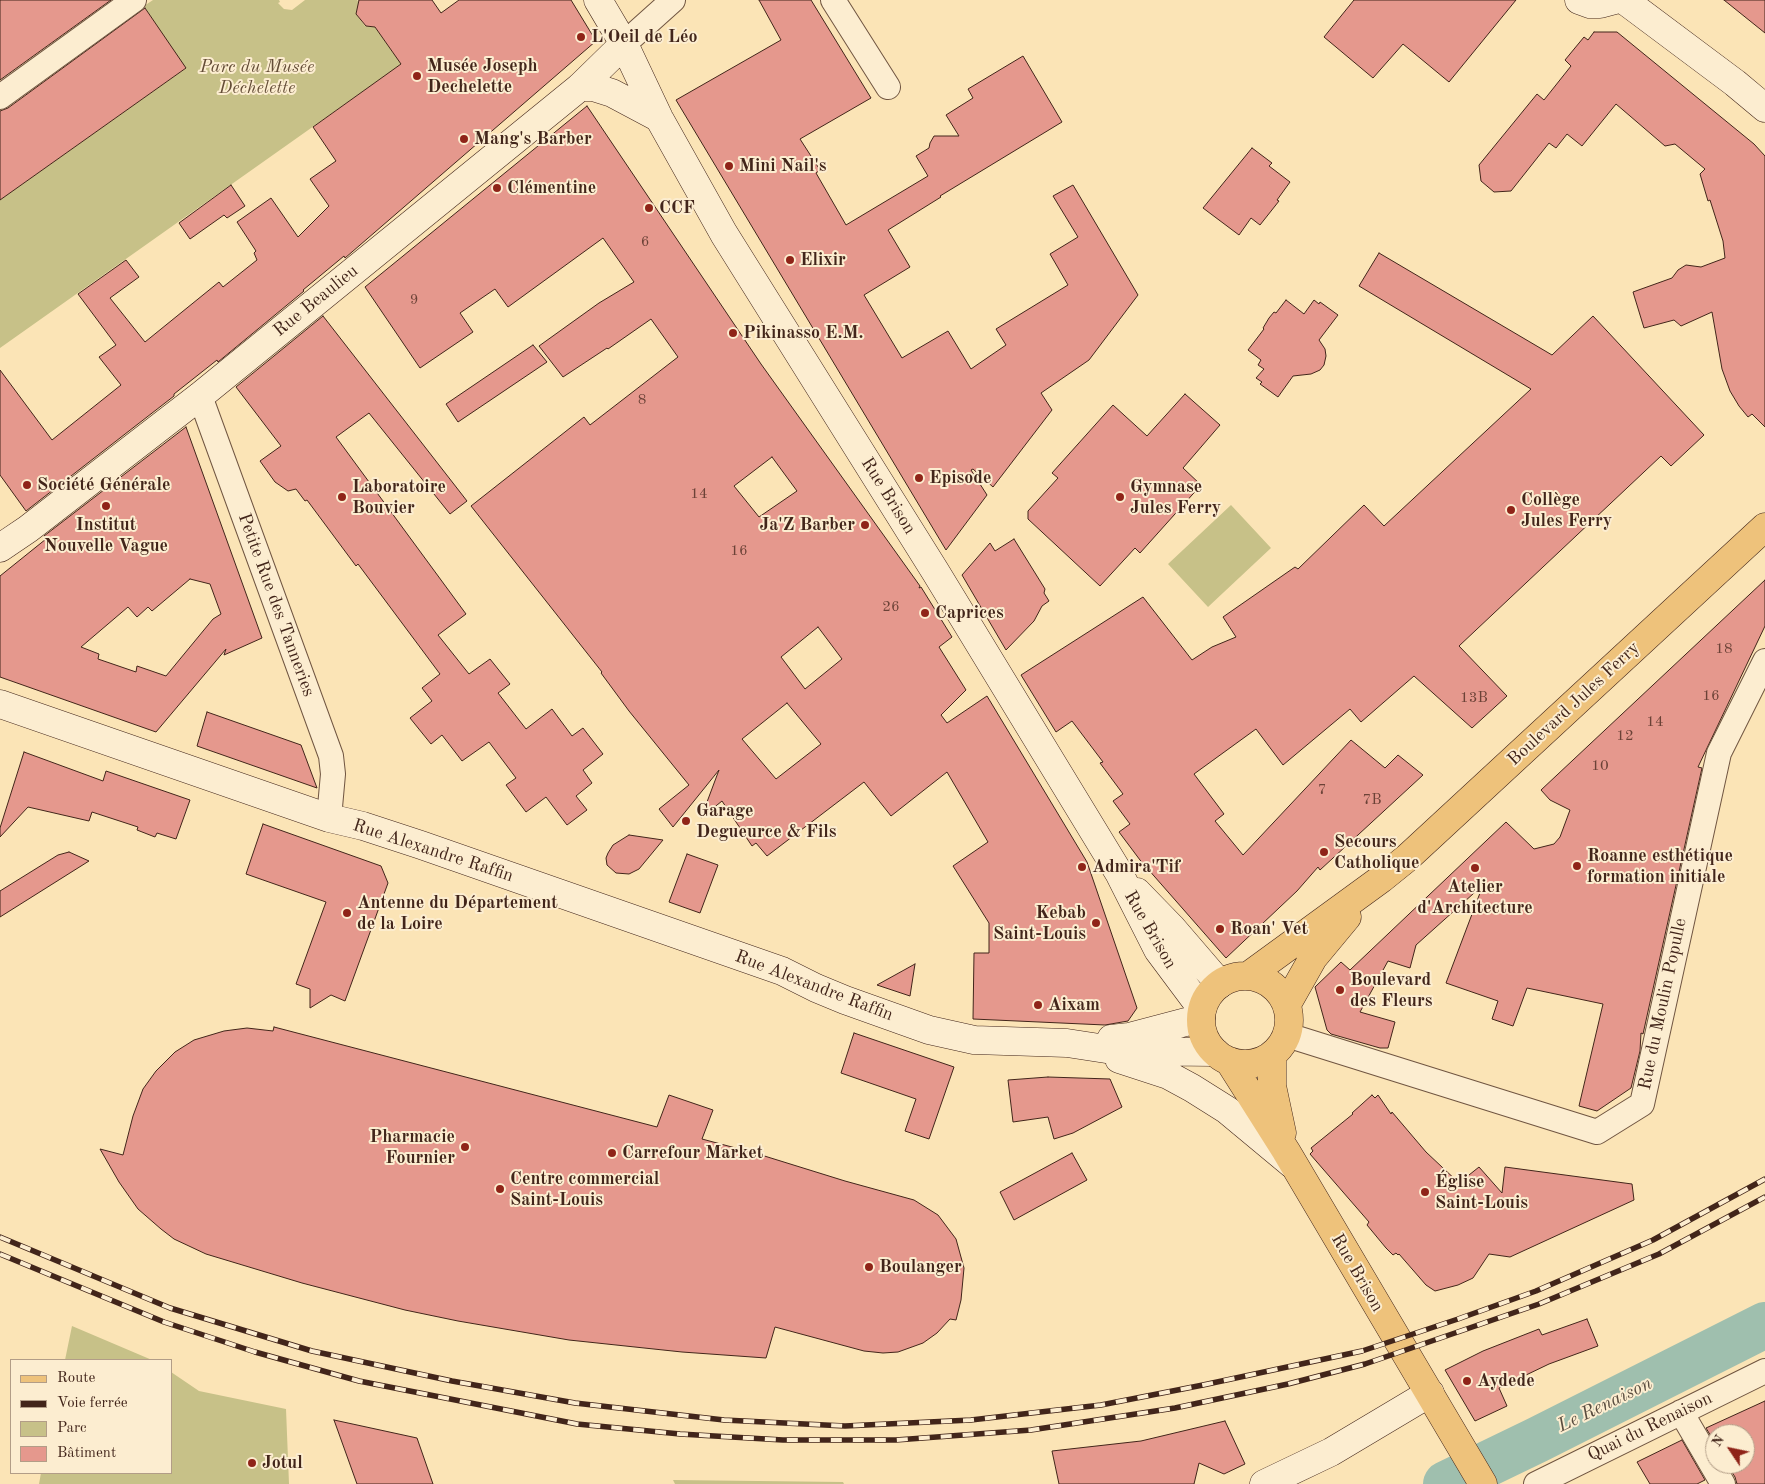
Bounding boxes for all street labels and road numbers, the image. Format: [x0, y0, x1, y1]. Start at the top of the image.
street label: Rue Beaulieu [269, 260, 363, 342]
street label: Rue Brison [856, 453, 920, 539]
street label: Petite Rue des Tanneries [233, 510, 319, 700]
street label: Boulevard Jules Ferry [1504, 637, 1644, 771]
street label: Rue Alexandre Raffin [350, 815, 516, 887]
street label: Rue Brison [1119, 887, 1181, 973]
street label: Rue du Moulin Populle [1634, 916, 1692, 1092]
street label: Rue Alexandre Raffin [732, 946, 896, 1026]
street label: Rue Brison [1326, 1230, 1388, 1316]
street label: Quai du Renaison [1584, 1387, 1716, 1467]

